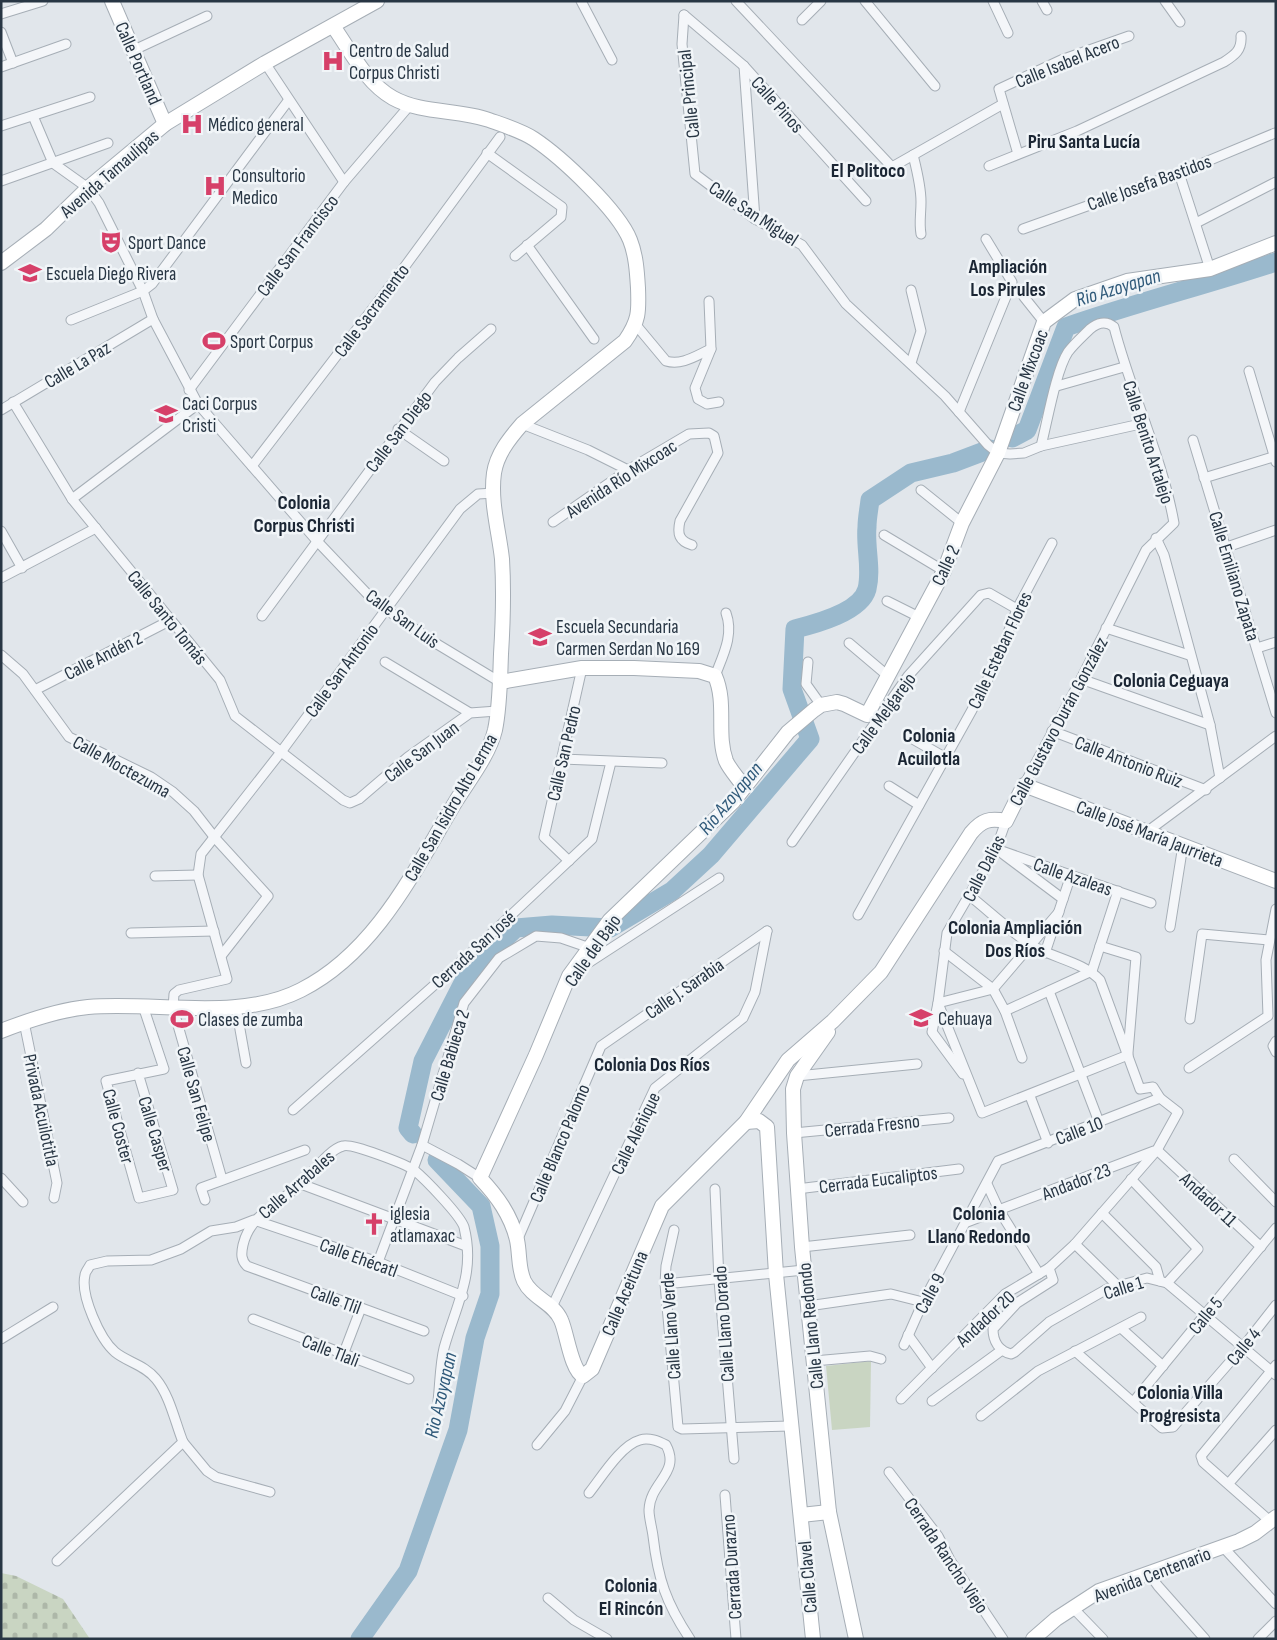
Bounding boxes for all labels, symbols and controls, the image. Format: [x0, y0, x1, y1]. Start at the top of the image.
street label: Calle Portland [109, 19, 166, 109]
street label: Calle Isabel Acero [1012, 31, 1123, 94]
place label: Centro de Salud Corpus Christi [349, 40, 449, 85]
hospital icon: Centro de Salud Corpus Christi [320, 48, 346, 74]
street label: Calle Principal [673, 48, 706, 139]
street label: Calle Pinos [745, 72, 808, 138]
hospital icon: Médico general [179, 111, 205, 137]
place label: Médico general [208, 114, 304, 137]
street label: Avenida Tamaulipas [55, 125, 164, 224]
district label: Piru Santa Lucía [1028, 130, 1140, 154]
street label: Calle Josefa Bastidos [1084, 150, 1215, 217]
district label: El Politoco [831, 159, 905, 183]
place label: Consultorio Medico [232, 165, 306, 210]
hospital icon: Consultorio Medico [202, 173, 228, 199]
street label: Calle San Miguel [704, 177, 802, 252]
street label: Calle San Francisco [252, 190, 344, 301]
theatre icon: Sport Dance [98, 229, 124, 255]
place label: Sport Dance [128, 232, 206, 255]
district label: Ampliación Los Pirules [968, 255, 1047, 302]
school or university icon: Escuela Diego Rivera [17, 260, 43, 286]
street label: Calle Sacramento [330, 260, 415, 362]
place label: Escuela Diego Rivera [46, 263, 176, 286]
water label: Rio Azoyapan [1073, 264, 1164, 312]
street label: Calle Mixcoac [1003, 326, 1054, 415]
sports icon: Sport Corpus [201, 328, 227, 354]
place label: Sport Corpus [230, 331, 314, 354]
street label: Calle La Paz [40, 336, 115, 394]
street label: Calle Benito Artalejo [1117, 378, 1178, 507]
street label: Calle San Diego [361, 386, 437, 477]
place label: Caci Corpus Cristi [182, 393, 258, 438]
school or university icon: Caci Corpus Cristi [153, 401, 179, 427]
street label: Avenida Río Mixcoac [561, 435, 682, 524]
district label: Colonia Corpus Christi [254, 491, 354, 538]
street label: Calle Emiliano Zapata [1203, 509, 1264, 644]
street label: Calle 2 [927, 542, 966, 589]
street label: Calle Santo Tomás [122, 566, 212, 670]
street label: Calle San Luis [361, 585, 444, 654]
street label: Calle Esteban Flores [963, 588, 1038, 713]
place label: Escuela Secundaria Carmen Serdan No 169 [556, 616, 700, 661]
street label: Calle San Antonio [300, 619, 384, 722]
school or university icon: Escuela Secundaria Carmen Serdan No 169 [527, 624, 553, 650]
street label: Calle Andén 2 [61, 627, 147, 686]
street label: Calle Gustavo Durán González [1005, 633, 1114, 810]
street label: Calle Melgarejo [847, 669, 921, 759]
district label: Colonia Ceguaya [1113, 669, 1229, 693]
street label: Calle San Pedro [542, 703, 587, 803]
street label: Calle San Juan [380, 717, 464, 788]
district label: Colonia Acuilotla [897, 724, 960, 771]
street label: Calle San Isidro Alto Lerma [400, 730, 503, 886]
street label: Calle Moctezuma [68, 731, 174, 804]
street label: Calle Antonio Ruiz [1071, 731, 1186, 794]
water label: Rio Azoyapan [694, 758, 768, 840]
street label: Calle José María Jaurrieta [1073, 796, 1226, 873]
street label: Calle Dalias [958, 831, 1011, 906]
street label: Calle Azaleas [1030, 853, 1115, 902]
street label: Cerrada San José [427, 906, 521, 994]
street label: Calle del Bajo [560, 910, 627, 992]
district label: Colonia Ampliación Dos Ríos [948, 916, 1082, 963]
street label: Calle J. Sarabia [641, 954, 729, 1025]
school or university icon: Cehuaya [908, 1005, 934, 1031]
sports icon: Clases de zumba [169, 1006, 195, 1032]
street label: Calle Babieca 2 [426, 1007, 475, 1104]
place label: Cehuaya [938, 1008, 992, 1031]
place label: Clases de zumba [198, 1009, 303, 1032]
street label: Calle San Felipe [171, 1044, 220, 1145]
street label: Privada Acuilotitla [17, 1052, 64, 1169]
district label: Colonia Dos Ríos [594, 1053, 710, 1077]
street label: Calle Blanco Palomo [525, 1081, 596, 1206]
street label: Calle Coster [97, 1087, 139, 1167]
street label: Calle Aleñique [607, 1089, 666, 1179]
street label: Calle Casper [132, 1094, 177, 1176]
street label: Cerrada Fresno [823, 1110, 921, 1143]
street label: Calle 10 [1053, 1112, 1107, 1151]
street label: Calle Arrabales [254, 1146, 340, 1224]
street label: Andador 23 [1038, 1159, 1114, 1206]
street label: Cerrada Eucaliptos [818, 1162, 939, 1199]
street label: Andador 11 [1174, 1167, 1241, 1232]
district label: Colonia Llano Redondo [928, 1202, 1030, 1249]
place label: iglesia atlamaxac [390, 1203, 455, 1248]
church icon: iglesia atlamaxac [361, 1211, 387, 1237]
street label: Calle Ehécatl [316, 1234, 401, 1283]
street label: Calle Aceituna [597, 1248, 654, 1340]
street label: Calle Llano Redondo [793, 1262, 830, 1390]
street label: Calle Llano Dorado [709, 1265, 740, 1383]
street label: Calle 9 [910, 1270, 950, 1318]
street label: Calle 1 [1101, 1271, 1147, 1305]
street label: Calle Llano Verde [656, 1272, 687, 1380]
street label: Calle Tlil [307, 1281, 364, 1320]
street label: Andador 20 [951, 1286, 1020, 1353]
street label: Calle 5 [1184, 1293, 1228, 1339]
street label: Calle 4 [1222, 1323, 1266, 1370]
street label: Calle Tlali [298, 1330, 362, 1373]
water label: Rio Azoyapan [419, 1350, 462, 1440]
district label: Colonia Villa Progresista [1137, 1381, 1223, 1428]
street label: Cerrada Rancho Viejo [899, 1494, 993, 1618]
street label: Cerrada Durazno [717, 1513, 748, 1620]
street label: Calle Clavel [794, 1540, 823, 1614]
street label: Avenida Centenario [1090, 1543, 1214, 1609]
district label: Colonia El Rincón [599, 1574, 663, 1621]

